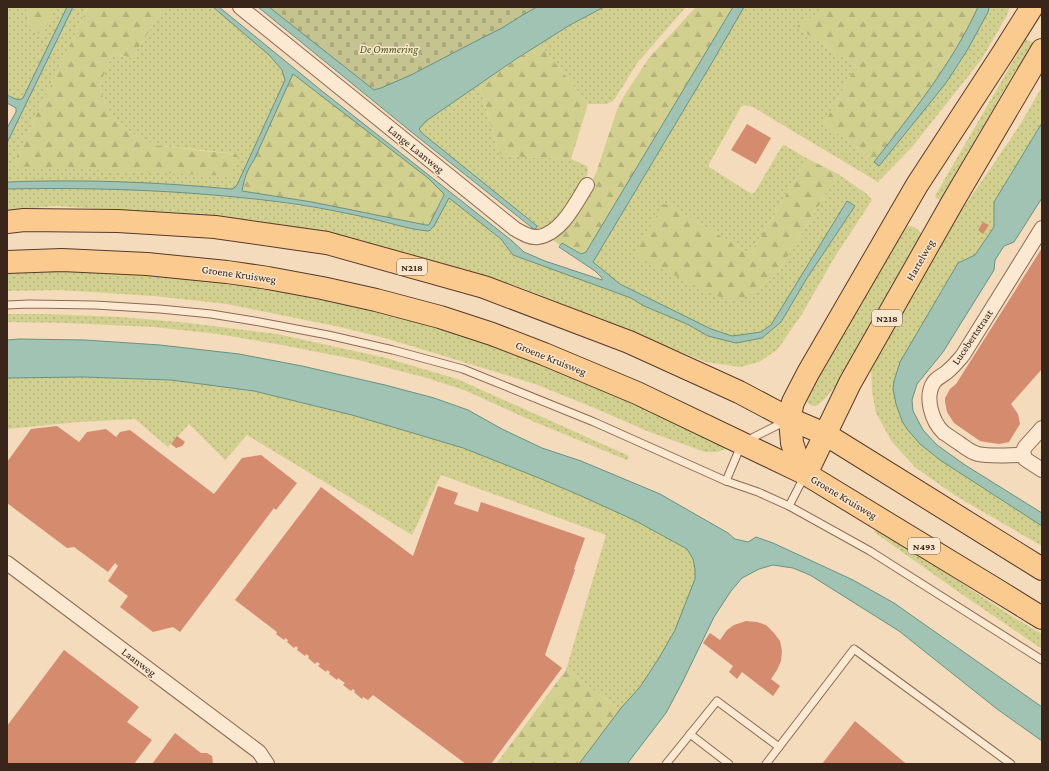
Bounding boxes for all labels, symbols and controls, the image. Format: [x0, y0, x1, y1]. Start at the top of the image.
park label: De Ommering [360, 43, 419, 56]
street label: Lange Laanweg [385, 123, 447, 176]
street label: Hartelweg [903, 237, 938, 283]
road number: N218 [397, 259, 427, 275]
street label: Groene Kruisweg [201, 263, 278, 286]
street label: Lucebertstraat [949, 307, 995, 367]
road number: N218 [872, 310, 902, 326]
street label: Groene Kruisweg [514, 338, 589, 379]
street label: Groene Kruisweg [808, 473, 880, 523]
road number: N493 [908, 538, 940, 554]
street label: Laanweg [119, 645, 159, 680]

